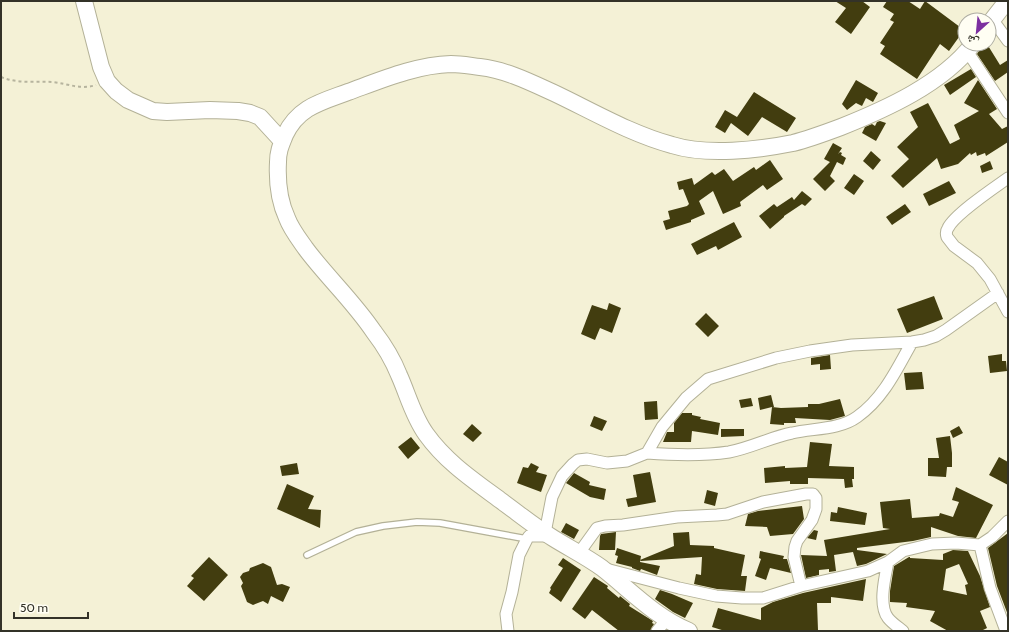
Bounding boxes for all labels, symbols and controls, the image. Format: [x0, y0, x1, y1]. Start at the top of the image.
north arrow [957, 12, 997, 52]
text: ش [964, 31, 981, 50]
scale bar [14, 594, 88, 620]
text: 50 m [20, 600, 48, 615]

